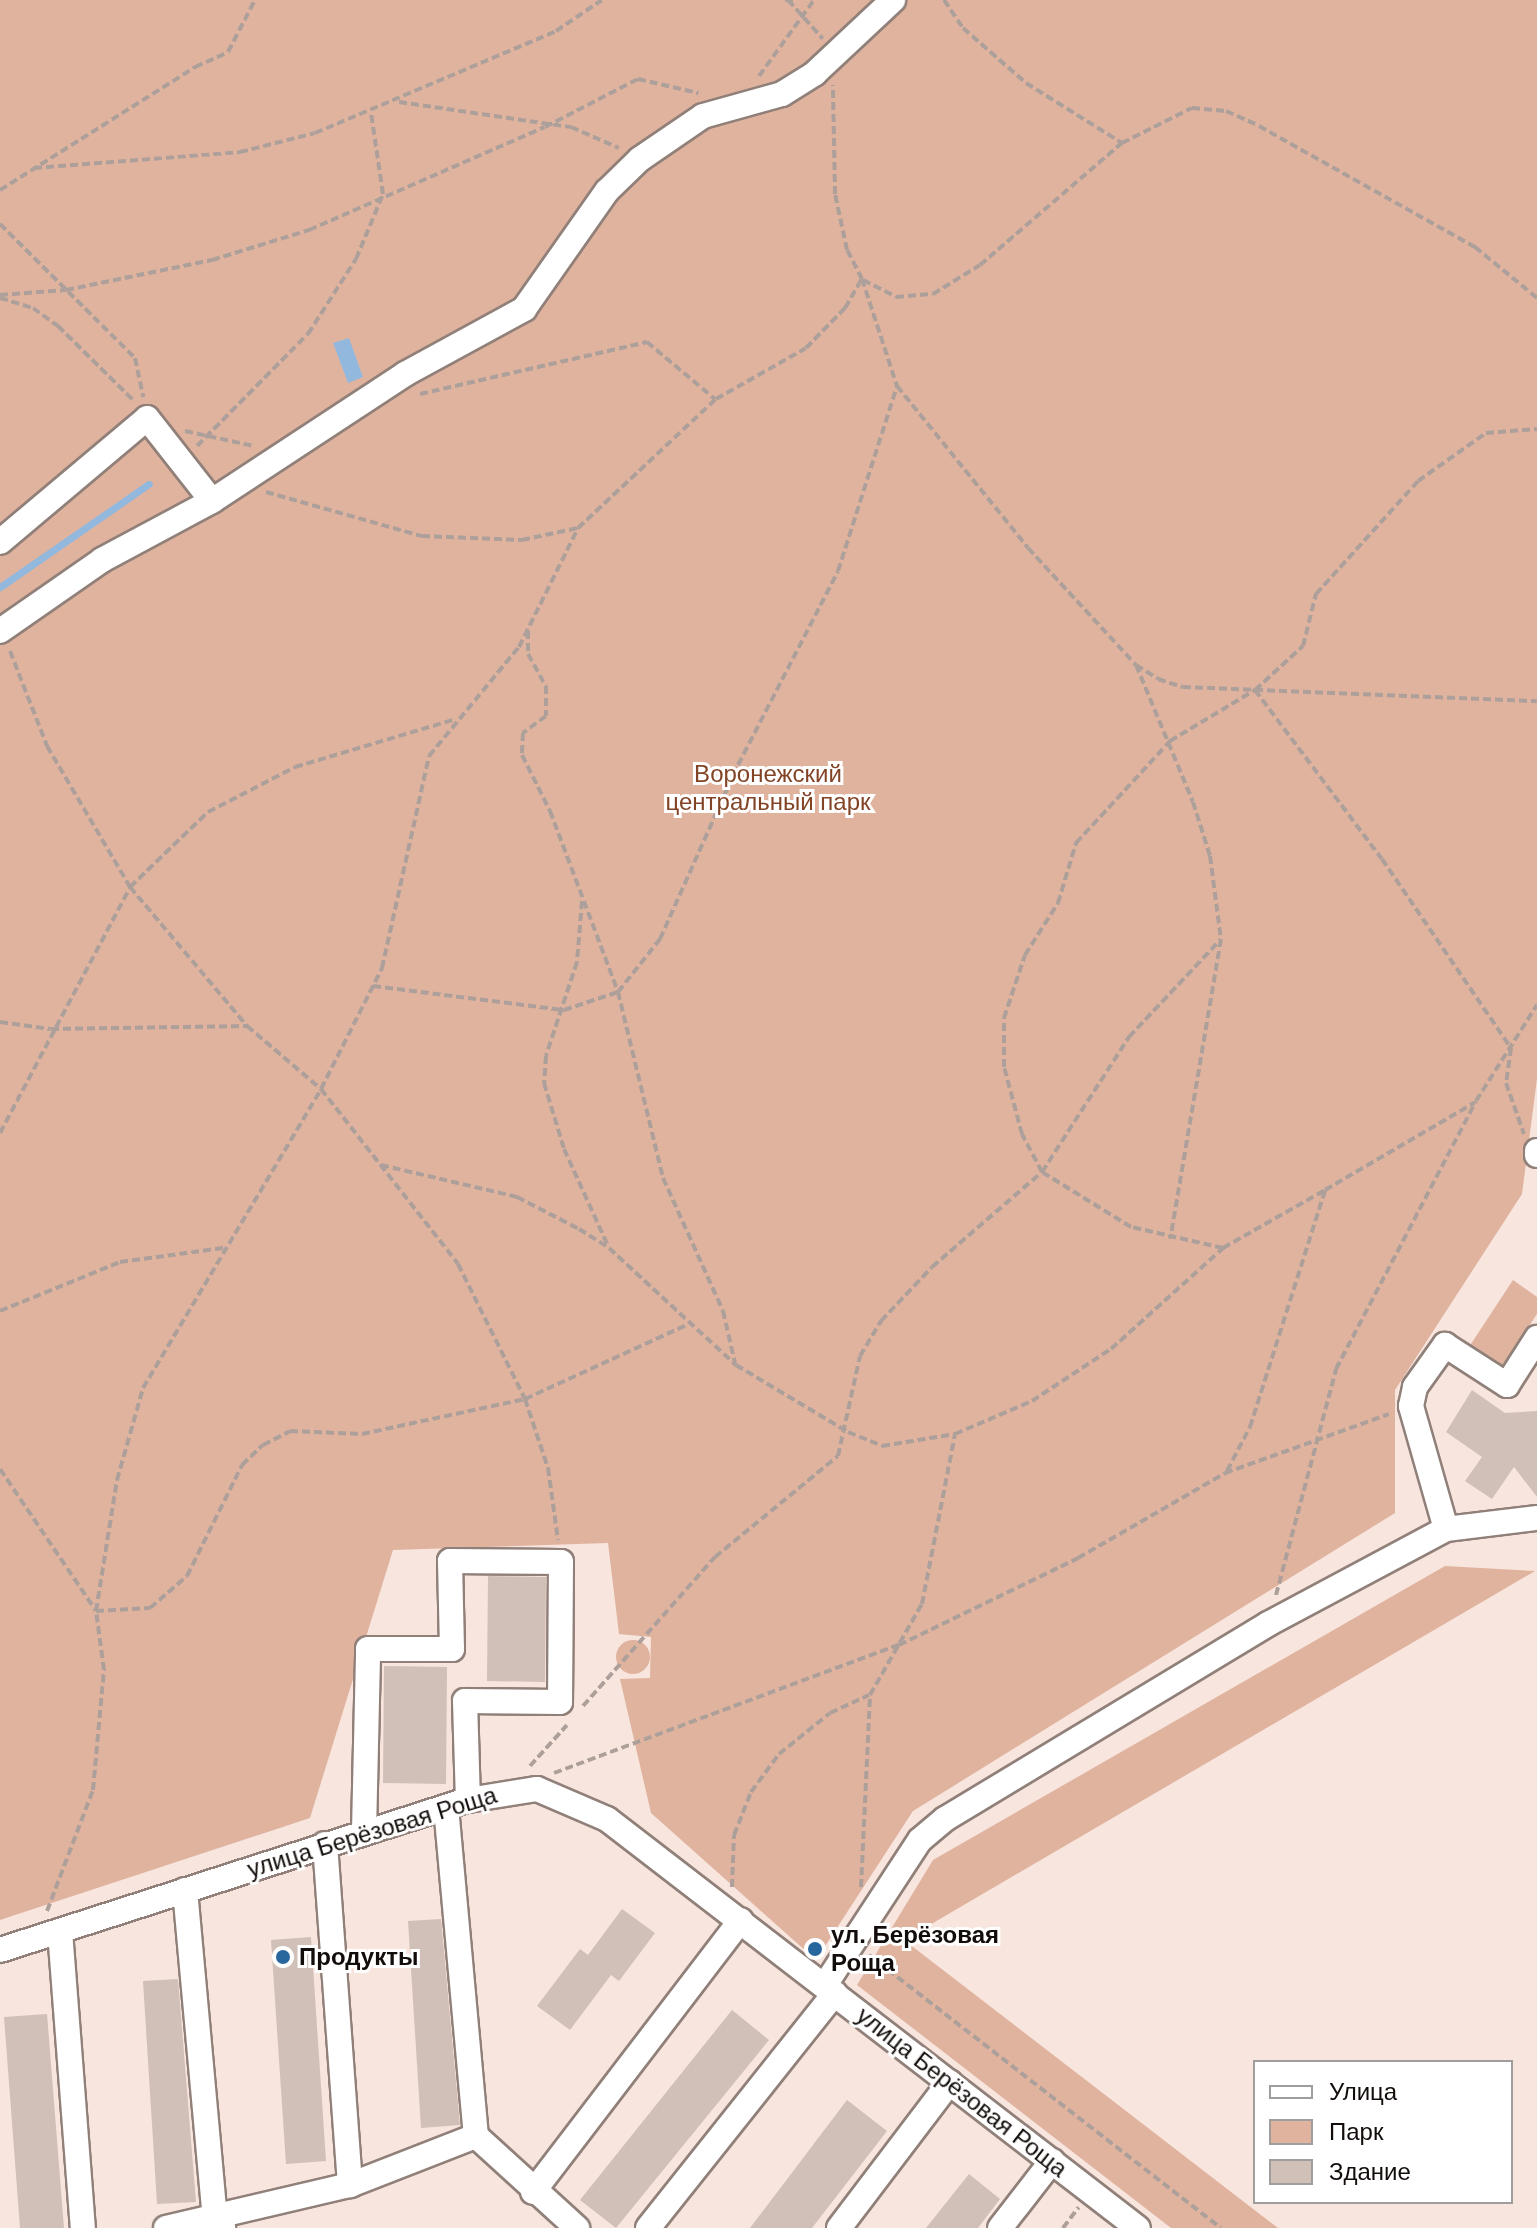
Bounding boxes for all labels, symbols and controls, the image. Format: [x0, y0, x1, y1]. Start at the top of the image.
park label: Воронежский центральный парк [665, 760, 871, 816]
street label: улица Берёзовая Роща [244, 1780, 500, 1884]
place label: ул. Берёзовая Роща [831, 1921, 999, 1977]
marker: ул. Берёзовая Роща [806, 1940, 824, 1958]
place label: Продукты [299, 1943, 418, 1971]
marker: Продукты [274, 1948, 292, 1966]
street label: улица Берёзовая Роща [851, 2001, 1073, 2183]
legend [1253, 2060, 1513, 2204]
text: Улица [1329, 2078, 1397, 2105]
text: Парк [1329, 2118, 1383, 2145]
text: Здание [1329, 2158, 1411, 2185]

